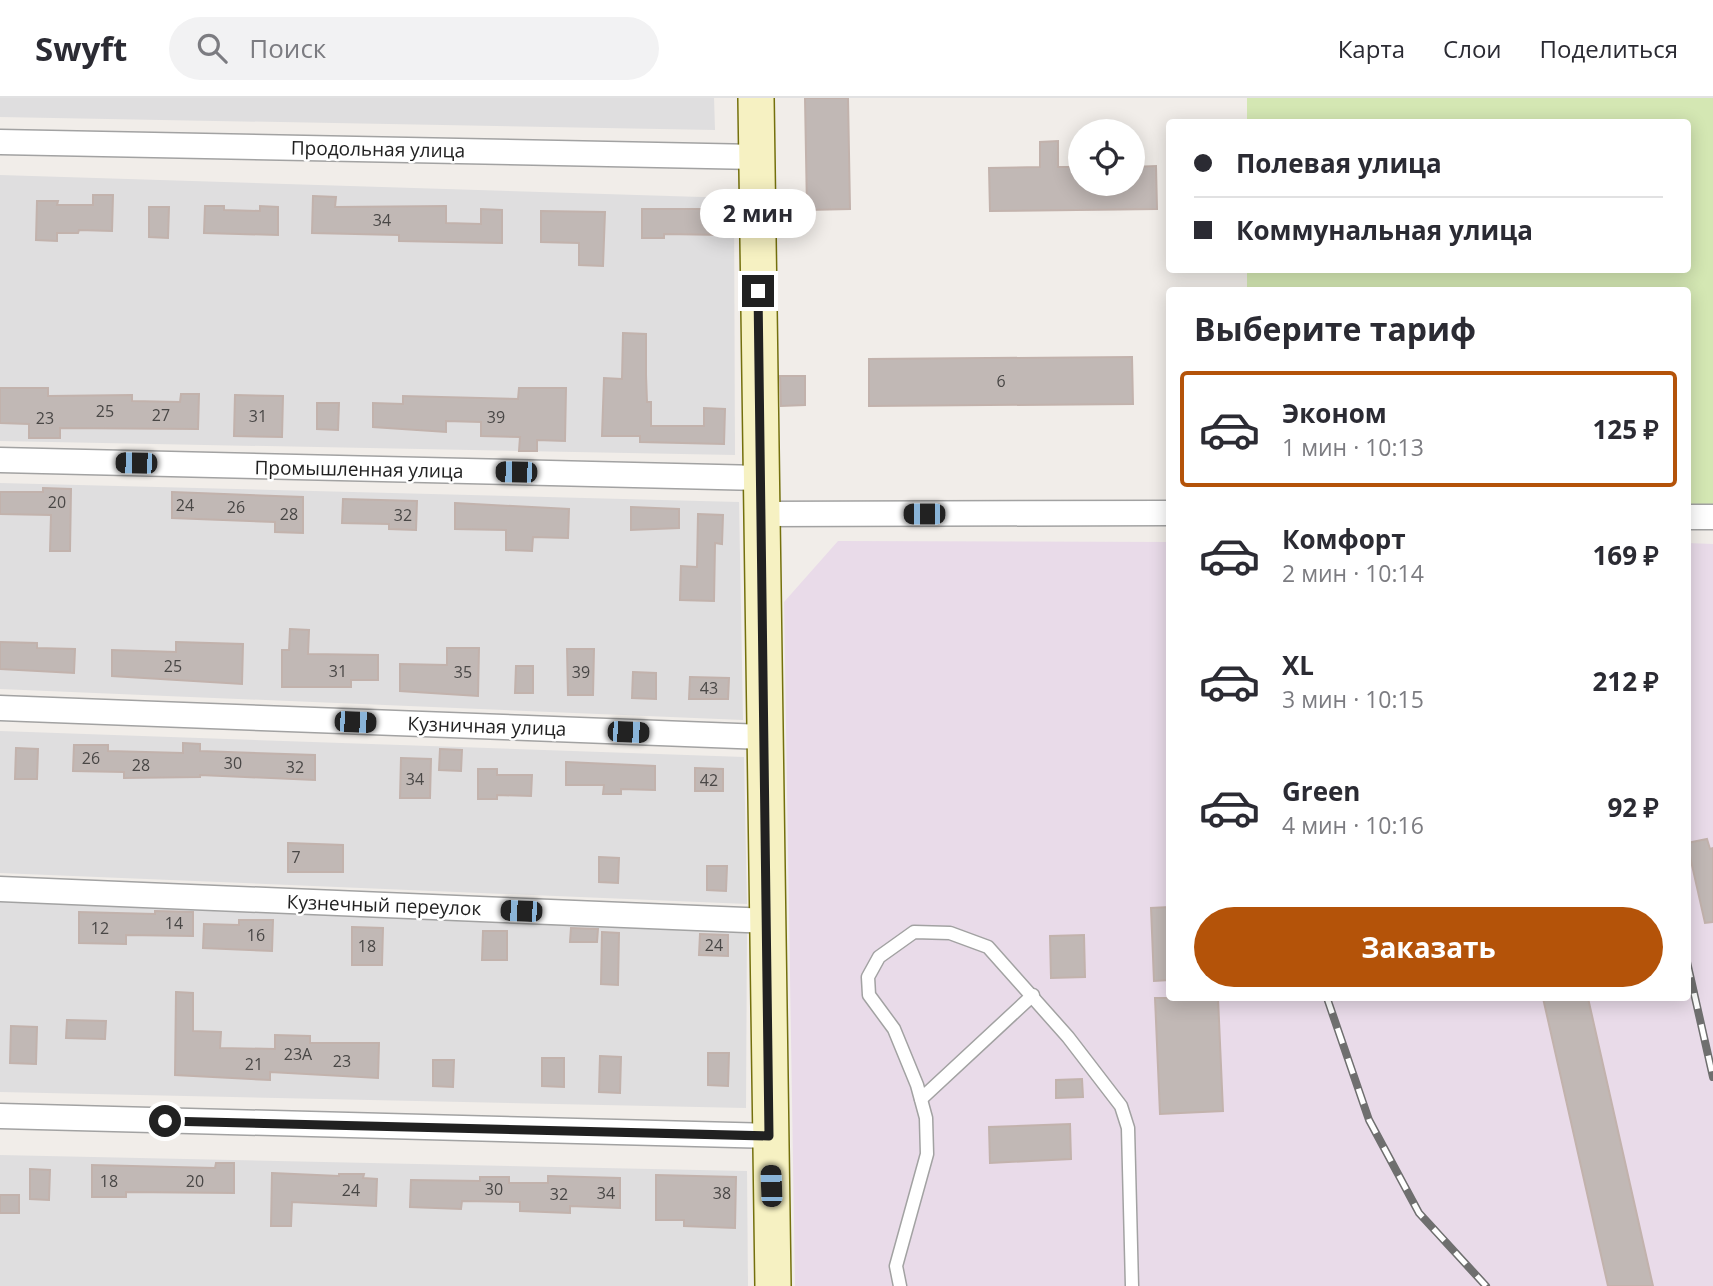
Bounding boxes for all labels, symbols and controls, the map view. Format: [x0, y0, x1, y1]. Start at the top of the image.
search box [169, 17, 659, 80]
text: Swyft [35, 26, 127, 71]
icon: search [193, 29, 231, 67]
text: Поиск [249, 30, 326, 66]
text: Карта [1338, 32, 1405, 65]
text: Слои [1443, 32, 1502, 65]
text: Поделиться [1540, 32, 1678, 65]
map controls [1068, 119, 1145, 196]
button: locate [1068, 119, 1145, 196]
street label: Продольная улица [291, 134, 465, 164]
text: Полевая улица [1236, 145, 1442, 181]
callout: 2 мин [700, 190, 816, 238]
text: 2 мин [723, 197, 793, 229]
house number: 34 [373, 209, 391, 231]
text: Коммунальная улица [1236, 212, 1533, 248]
route end [742, 275, 774, 307]
text: Выберите тариф [1194, 307, 1476, 350]
house number: 6 [996, 370, 1006, 392]
text: Эконом [1282, 395, 1387, 431]
icon: car [1198, 398, 1261, 461]
house number: 25 [96, 400, 114, 422]
house number: 27 [152, 404, 170, 426]
house number: 31 [249, 405, 267, 427]
house number: 39 [487, 406, 505, 428]
house number: 23 [36, 407, 54, 429]
text: 125 ₽ [1593, 411, 1659, 447]
text: 1 мин · 10:13 [1282, 431, 1424, 463]
car [115, 452, 158, 474]
street label: Промышленная улица [254, 454, 464, 484]
car [495, 461, 538, 483]
house number: 20 [48, 491, 66, 513]
house number: 24 [176, 494, 194, 516]
house number: 26 [227, 496, 245, 518]
house number: 28 [280, 503, 298, 525]
house number: 32 [394, 504, 412, 526]
car [904, 504, 946, 525]
text: Комфорт [1282, 521, 1406, 557]
icon: car [1198, 524, 1261, 587]
text: 169 ₽ [1593, 537, 1659, 573]
text: 2 мин · 10:14 [1282, 557, 1424, 589]
text: XL [1282, 647, 1314, 683]
icon: car [1198, 650, 1261, 713]
house number: 25 [164, 655, 182, 677]
house number: 31 [329, 660, 347, 682]
house number: 35 [454, 661, 472, 683]
house number: 39 [572, 661, 590, 683]
text: 212 ₽ [1593, 663, 1659, 699]
house number: 43 [700, 677, 718, 699]
text: 3 мин · 10:15 [1282, 683, 1424, 715]
street label: Кузничная улица [407, 710, 567, 742]
car [334, 711, 377, 733]
car [607, 721, 650, 743]
house number: 26 [82, 747, 100, 769]
house number: 30 [224, 752, 242, 774]
house number: 28 [132, 754, 150, 776]
house number: 32 [286, 756, 304, 778]
house number: 34 [406, 768, 424, 790]
house number: 42 [700, 769, 718, 791]
text: Green [1282, 773, 1360, 809]
icon: car [1198, 776, 1261, 839]
text: 92 ₽ [1607, 789, 1659, 825]
text: 4 мин · 10:16 [1282, 809, 1424, 841]
house number: 7 [291, 846, 301, 868]
street label: Кузнечный переулок [286, 889, 482, 921]
car [500, 900, 543, 922]
button: Заказать [1194, 907, 1663, 987]
house number: 14 [165, 912, 183, 934]
house number: 12 [91, 917, 109, 939]
house number: 16 [247, 924, 265, 946]
house number: 24 [705, 934, 723, 956]
house number: 18 [358, 935, 376, 957]
house number: 23А [284, 1043, 313, 1065]
house number: 23 [333, 1050, 351, 1072]
house number: 21 [245, 1053, 263, 1075]
route start [149, 1105, 181, 1137]
car [760, 1165, 783, 1207]
house number: 18 [100, 1170, 118, 1192]
house number: 20 [186, 1170, 204, 1192]
house number: 30 [485, 1178, 503, 1200]
house number: 24 [342, 1179, 360, 1201]
house number: 34 [597, 1182, 615, 1204]
house number: 38 [713, 1182, 731, 1204]
house number: 32 [550, 1183, 568, 1205]

